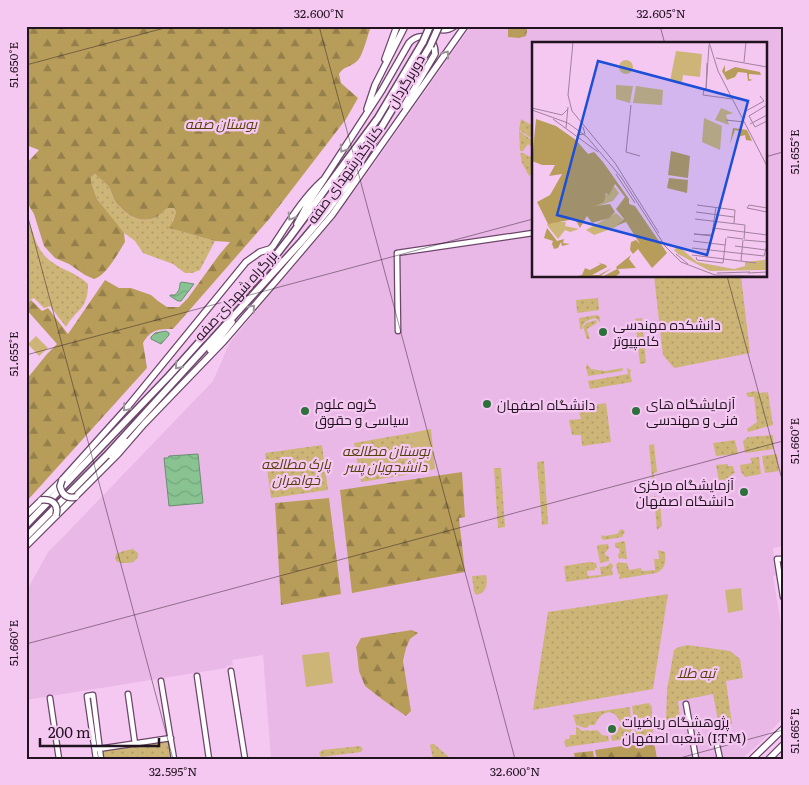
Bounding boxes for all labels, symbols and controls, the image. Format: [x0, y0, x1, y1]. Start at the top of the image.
text: 32.600°N [294, 4, 344, 22]
text: 32.605°N [636, 4, 686, 22]
text: 51.650°E [4, 42, 22, 88]
inset map [532, 42, 766, 278]
street label: دوربرگردان [381, 50, 429, 112]
one-way arrow [440, 50, 449, 60]
park label: بوستان صفه [185, 113, 258, 133]
street label: کنارگذرشهدای صفه [301, 121, 387, 227]
text: 51.655°E [785, 129, 803, 175]
one-way arrow [340, 144, 350, 153]
one-way arrow [288, 212, 298, 221]
street label: بزرگراه شهدای صفه [189, 245, 281, 345]
one-way arrow [246, 305, 255, 314]
place label: دانشکده مهندسی کامپیوتر [612, 314, 721, 351]
marker: دانشکده مهندسی کامپیوتر [597, 326, 609, 338]
text: 51.655°E [4, 331, 22, 377]
one-way arrow [175, 361, 184, 370]
place label: گروه علوم سیاسی و حقوق [315, 393, 409, 429]
place label: آزمایشگاه های فنی و مهندسی [646, 393, 738, 429]
place label: دانشگاه اصفهان [497, 394, 595, 414]
marker: دانشگاه اصفهان [481, 398, 493, 410]
one-way arrow [123, 402, 132, 411]
marker: گروه علوم سیاسی و حقوق [299, 405, 311, 417]
marker: آزمایشگاه های فنی و مهندسی [630, 405, 642, 417]
text: 51.660°E [785, 417, 803, 464]
park label: بوستان مطالعه دانشجویان پسر [342, 440, 431, 477]
park label: پارک مطالعه خواهران [261, 453, 332, 489]
place label: آزمایشگاه مرکزی دانشگاه اصفهان [634, 474, 734, 510]
marker: آزمایشگاه مرکزی دانشگاه اصفهان [738, 486, 750, 498]
text: 51.660°E [4, 619, 22, 666]
park label: تبه طلا [677, 662, 717, 682]
text: 51.665°E [785, 708, 803, 754]
place label: پژوهشگاه رياضيات شعبه اصفهان (ITM) [622, 711, 746, 747]
scale bar [40, 715, 159, 747]
text: 200 m [48, 720, 91, 743]
marker: پژوهشگاه رياضيات شعبه اصفهان (ITM) [606, 723, 618, 735]
text: 32.595°N [149, 762, 197, 780]
text: 32.600°N [490, 762, 540, 780]

